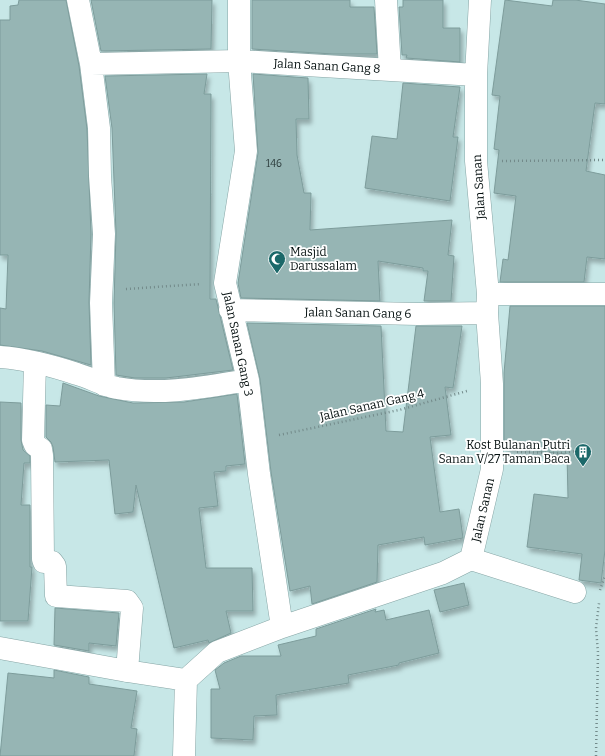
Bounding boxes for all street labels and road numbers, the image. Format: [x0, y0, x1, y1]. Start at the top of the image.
street label: Jalan Sanan Gang 8 [272, 56, 381, 76]
street label: Jalan Sanan [470, 154, 488, 221]
street label: Jalan Sanan Gang 3 [220, 289, 256, 398]
street label: Jalan Sanan Gang 6 [303, 305, 412, 321]
street label: Jalan Sanan Gang 4 [317, 386, 426, 424]
street label: Jalan Sanan [469, 476, 497, 544]

